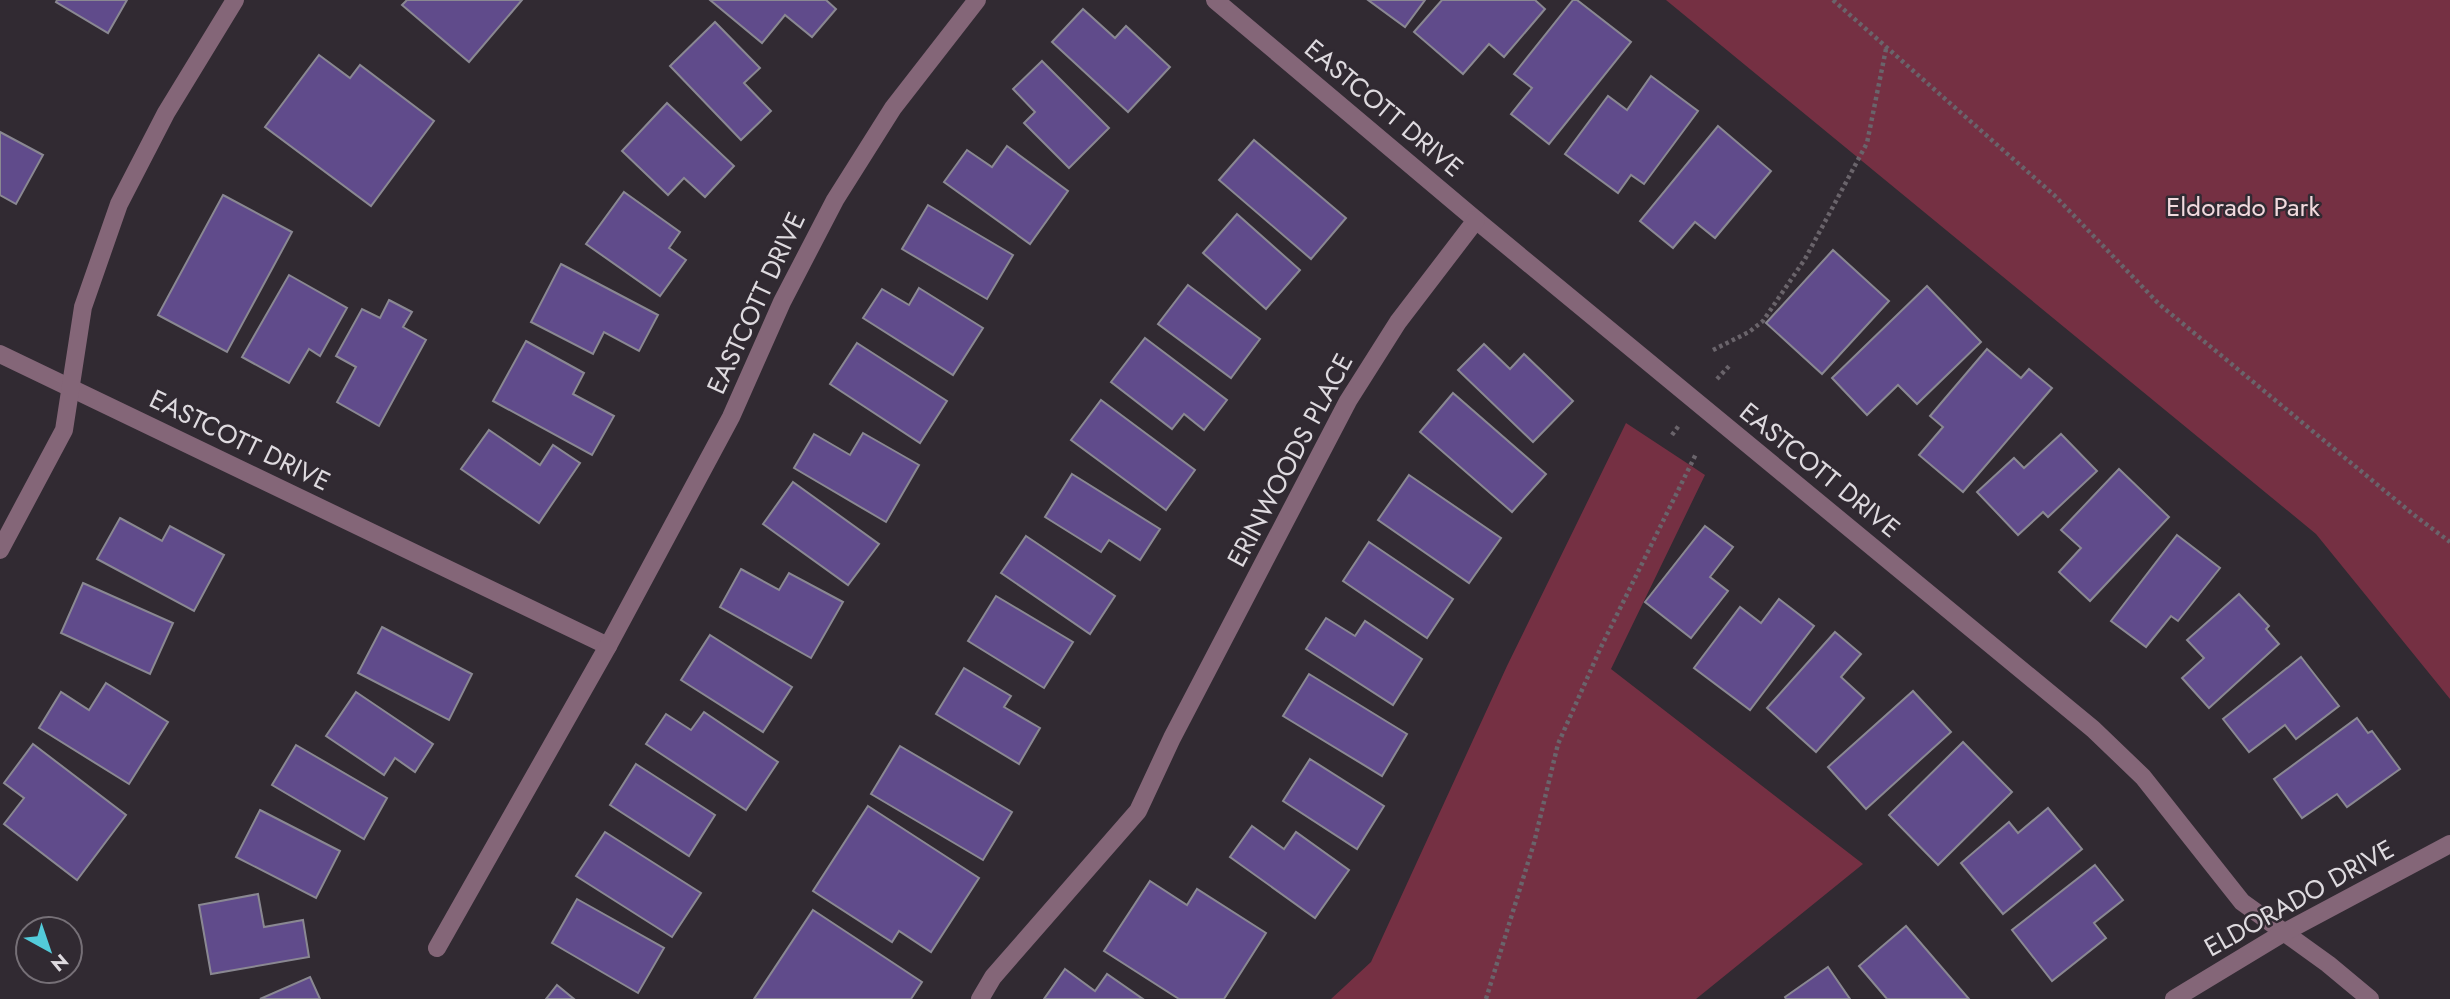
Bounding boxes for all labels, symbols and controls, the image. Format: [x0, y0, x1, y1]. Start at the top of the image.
street label: EASTCOTT DRIVE [1296, 30, 1472, 186]
park label: Eldorado Park [2166, 188, 2320, 226]
street label: EASTCOTT DRIVE [697, 206, 815, 400]
street label: ERINWOODS PLACE [1218, 347, 1362, 573]
street label: EASTCOTT DRIVE [143, 380, 337, 500]
street label: EASTCOTT DRIVE [1732, 393, 1908, 547]
street label: ELDORADO DRIVE [2197, 830, 2401, 966]
north arrow [14, 915, 84, 985]
text: N [45, 947, 74, 978]

